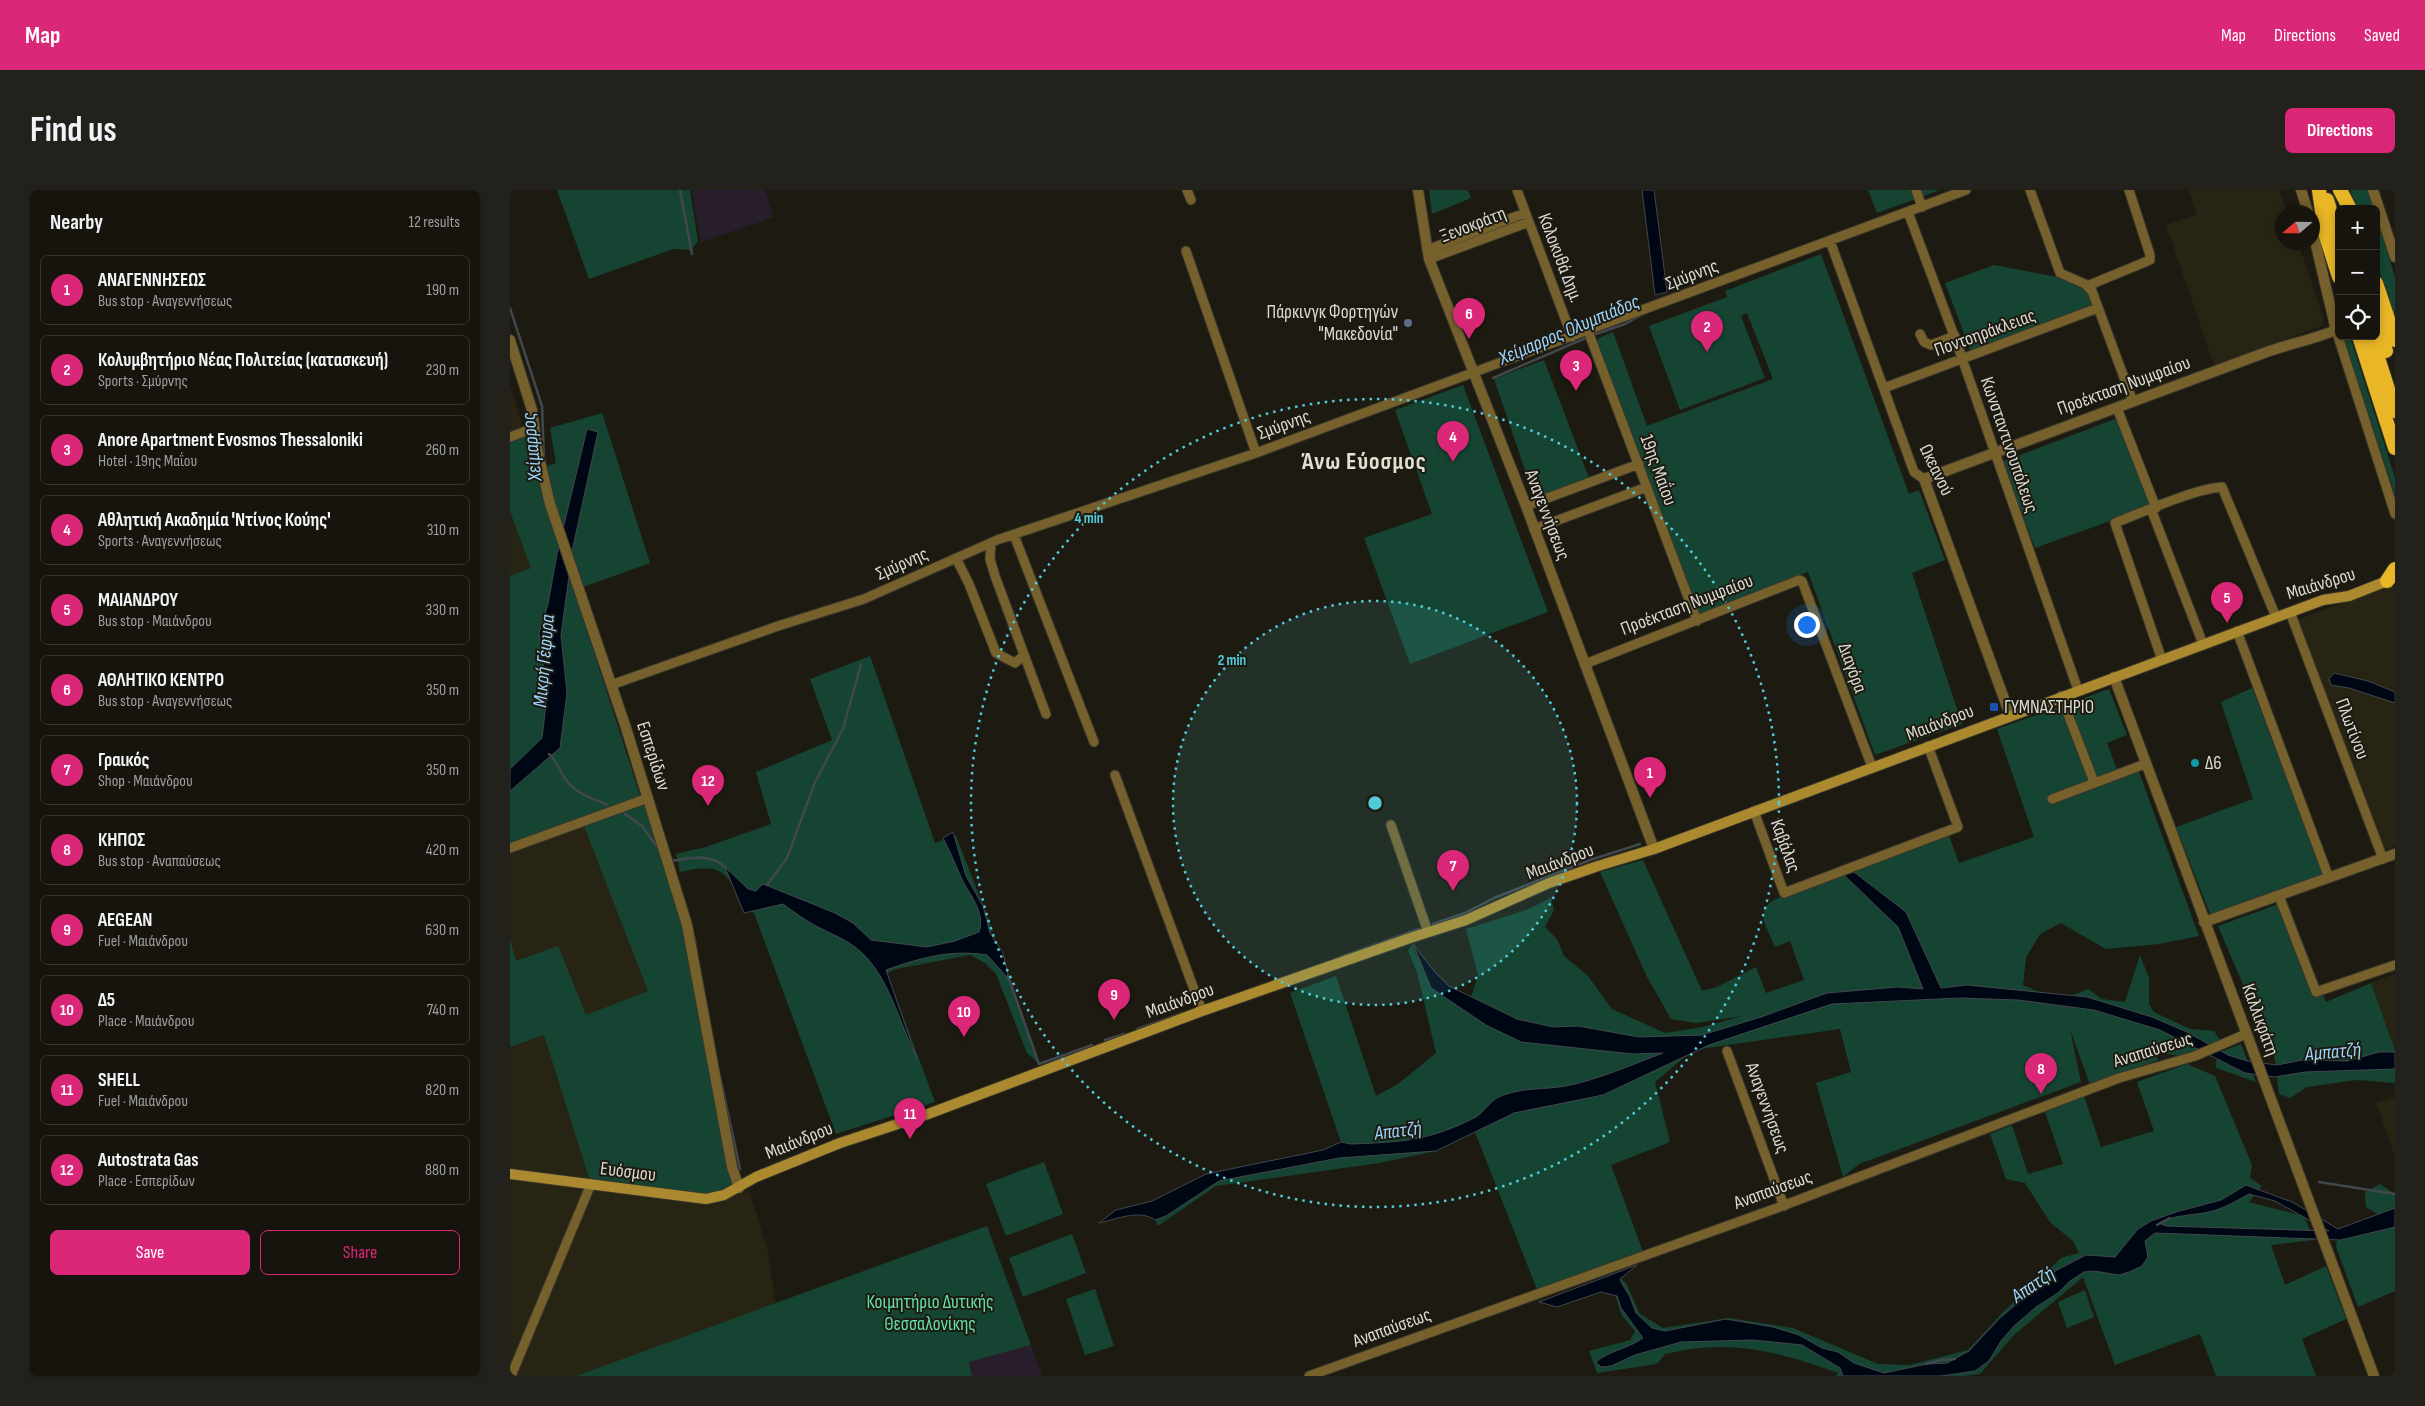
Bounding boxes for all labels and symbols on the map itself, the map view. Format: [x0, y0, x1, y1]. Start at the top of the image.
street label: Ξενοκράτη [1437, 202, 1509, 248]
north arrow [2275, 205, 2320, 250]
street label: Κολοκυθά Δημ. [1532, 210, 1588, 306]
street label: Σμύρνης [1662, 254, 1722, 296]
water label: Χείμαρρος Ολυμπιάδος [1494, 289, 1643, 371]
pin: 6 [1453, 298, 1485, 339]
place label: Πάρκινγκ Φορτηγών "Μακεδονία" [1267, 301, 1399, 346]
street label: Ποντοηράκλειας [1931, 304, 2039, 362]
pin: 2 [1691, 311, 1723, 352]
marker: Πάρκινγκ Φορτηγών "Μακεδονία" [1402, 317, 1414, 329]
pin: 3 [1560, 350, 1592, 391]
street label: Προέκταση Νυμφαίου [2054, 351, 2194, 421]
street label: Κωνσταντινουπόλεως [1975, 374, 2043, 516]
street label: Σμύρνης [1254, 405, 1314, 445]
water label: Χείμαρρος [516, 411, 548, 483]
pin: 4 [1437, 421, 1469, 462]
street label: 19ης Μαΐου [1635, 431, 1681, 509]
street label: Ωκεανού [1914, 441, 1958, 499]
district label: Άνω Εύοσμος [1301, 447, 1427, 476]
street label: Αναγεννήσεως [1519, 466, 1575, 564]
text: 4 min [1075, 509, 1103, 528]
street label: Σμύρνης [872, 542, 932, 586]
street label: Μαιάνδρου [2284, 563, 2358, 605]
street label: Προέκταση Νυμφαίου [1618, 569, 1756, 641]
pin: 5 [2211, 582, 2243, 623]
your location [1794, 612, 1820, 638]
water label: Μικρή Γέφυρα [528, 614, 560, 708]
street label: Διαγόρα [1832, 640, 1872, 696]
text: 2 min [1218, 651, 1246, 670]
street label: Πλωτίνου [2330, 695, 2374, 763]
place label: ΓΥΜΝΑΣΤΗΡΙΟ [2004, 696, 2094, 719]
street label: Μαιάνδρου [1903, 700, 1977, 746]
marker: ΓΥΜΝΑΣΤΗΡΙΟ [1988, 701, 2000, 713]
street label: Εσπερίδων [631, 719, 675, 794]
place label: Δ6 [2205, 752, 2222, 775]
pin: 1 [1634, 757, 1666, 798]
marker: Δ6 [2189, 757, 2201, 769]
pin: 12 [692, 765, 724, 806]
centre of rings [1366, 794, 1384, 812]
street label: Καβάλας [1765, 816, 1805, 876]
street label: Μαιάνδρου [1523, 839, 1597, 885]
pin: 7 [1437, 850, 1469, 891]
street label: Μαιάνδρου [1143, 978, 1217, 1024]
pin: 9 [1098, 979, 1130, 1020]
street label: Καλλικράτη [2236, 981, 2284, 1059]
pin: 10 [948, 996, 980, 1037]
street label: Αναπαύσεως [2110, 1027, 2195, 1073]
water label: Αμπατζή [2303, 1038, 2362, 1066]
pin: 8 [2025, 1053, 2057, 1094]
street label: Αναγεννήσεως [1740, 1058, 1794, 1157]
pin: 11 [894, 1098, 926, 1139]
water label: Απατζή [1372, 1116, 1423, 1146]
street label: Μαιάνδρου [762, 1117, 836, 1165]
street label: Ευόσμου [599, 1157, 657, 1187]
street label: Αναπαύσεως [1730, 1165, 1815, 1215]
water label: Απατζή [2006, 1262, 2060, 1309]
park label: Κοιμητήριο Δυτικής Θεσσαλονίκης [866, 1291, 994, 1336]
street label: Αναπαύσεως [1349, 1303, 1434, 1353]

